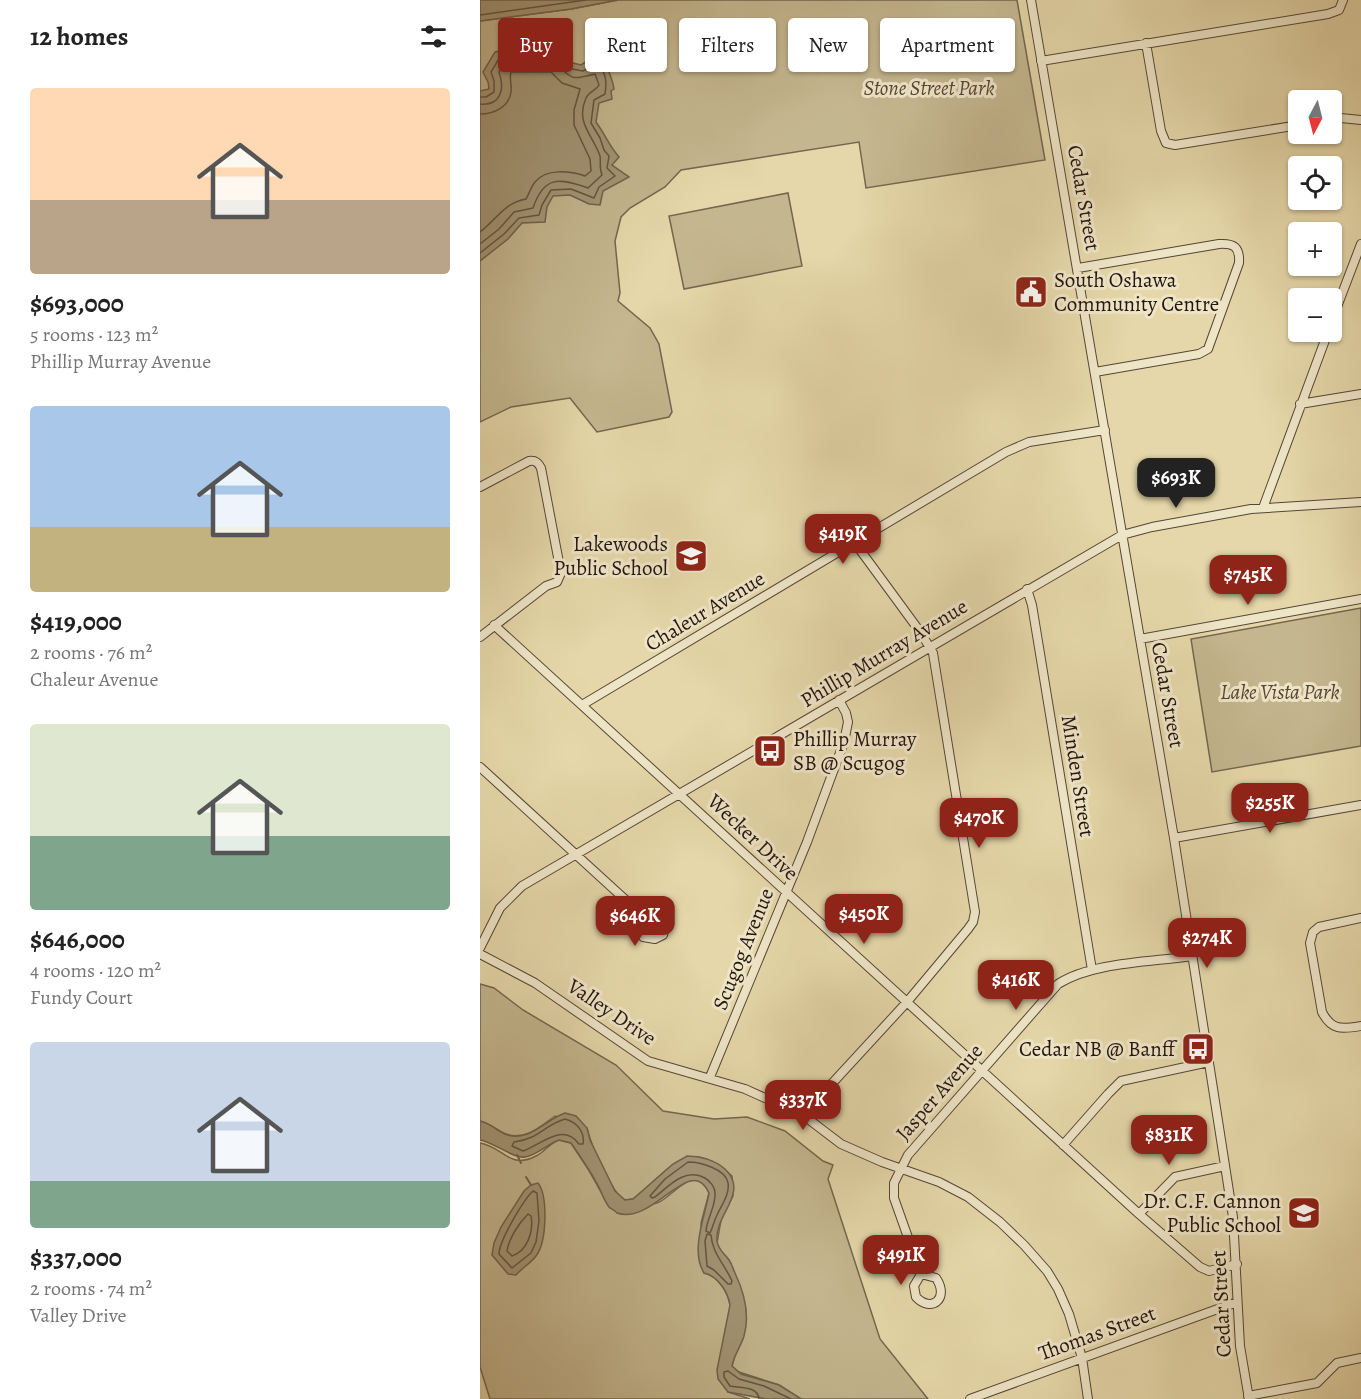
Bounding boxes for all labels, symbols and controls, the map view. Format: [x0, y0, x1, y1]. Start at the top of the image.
chip: Buy [498, 18, 573, 72]
chip: Rent [585, 18, 667, 72]
chip: Filters [679, 18, 776, 72]
chip: New [788, 18, 868, 72]
chip: Apartment [880, 18, 1015, 72]
text: 12 homes [30, 19, 128, 54]
icon: filters [417, 20, 450, 53]
park label: Stone Street Park [863, 74, 995, 102]
north arrow [1288, 90, 1342, 144]
map controls [1288, 90, 1342, 342]
icon: home [186, 127, 294, 235]
street label: Cedar Street [1061, 143, 1107, 253]
button: locate [1288, 156, 1342, 210]
button: + [1288, 222, 1342, 276]
place label: South Oshawa Community Centre [1054, 266, 1219, 318]
public building icon: South Oshawa Community Centre [1013, 274, 1049, 310]
text: $693,000 [30, 286, 124, 321]
button: − [1288, 288, 1342, 342]
text: 5 rooms · 123 m² [30, 321, 158, 348]
text: Phillip Murray Avenue [30, 348, 211, 375]
icon: home [186, 445, 294, 553]
pin: $693K [1134, 458, 1218, 509]
text: $693K [1151, 464, 1201, 491]
pin: $419K [801, 514, 885, 565]
text: $419K [819, 520, 867, 547]
place label: Lakewoods Public School [553, 530, 668, 582]
school or university icon: Lakewoods Public School [673, 538, 709, 574]
pin: $745K [1206, 555, 1290, 606]
text: $745K [1224, 561, 1272, 588]
street label: Chaleur Avenue [640, 564, 770, 658]
street label: Phillip Murray Avenue [795, 592, 973, 714]
text: $419,000 [30, 604, 122, 639]
text: 2 rooms · 76 m² [30, 639, 152, 666]
street label: Cedar Street [1145, 640, 1191, 750]
text: Chaleur Avenue [30, 666, 158, 693]
park label: Lake Vista Park [1220, 678, 1340, 706]
street label: Minden Street [1055, 713, 1101, 839]
place label: Phillip Murray SB @ Scugog [793, 725, 917, 777]
bus stop icon: Phillip Murray SB @ Scugog [752, 733, 788, 769]
icon: home [186, 763, 294, 871]
pin: $255K [1228, 783, 1312, 834]
street label: Wecker Drive [701, 787, 805, 886]
text: $255K [1245, 789, 1295, 816]
pin: $470K [937, 798, 1021, 849]
text: $470K [954, 804, 1004, 831]
street label: Scugog Avenue [706, 884, 780, 1014]
pin: $450K [822, 894, 906, 945]
pin: $646K [593, 896, 677, 947]
text: $450K [839, 900, 889, 927]
text: $646K [610, 902, 660, 929]
pin: $274K [1165, 918, 1249, 969]
text: $646,000 [30, 922, 125, 957]
text: $274K [1182, 924, 1232, 951]
text: 4 rooms · 120 m² [30, 957, 161, 984]
pin: $416K [974, 960, 1058, 1011]
text: $416K [992, 966, 1040, 993]
street label: Valley Drive [561, 972, 662, 1052]
text: Fundy Court [30, 984, 133, 1011]
bus stop icon: Cedar NB @ Banff [1180, 1031, 1216, 1067]
place label: Cedar NB @ Banff [1019, 1035, 1178, 1063]
street label: Jasper Avenue [889, 1038, 989, 1146]
pin: $337K [761, 1080, 845, 1131]
icon: home [186, 1081, 294, 1189]
text: $337K [779, 1086, 827, 1113]
pin: $831K [1127, 1115, 1211, 1166]
text: $831K [1145, 1121, 1193, 1148]
place label: Dr. C.F. Cannon Public School [1143, 1187, 1281, 1239]
school or university icon: Dr. C.F. Cannon Public School [1286, 1195, 1322, 1231]
pin: $491K [859, 1235, 943, 1286]
text: $337,000 [30, 1240, 122, 1275]
text: $491K [877, 1241, 925, 1268]
street label: Cedar Street [1204, 1250, 1238, 1358]
text: 2 rooms · 74 m² [30, 1275, 152, 1302]
street label: Thomas Street [1035, 1299, 1160, 1367]
text: Valley Drive [30, 1302, 126, 1329]

